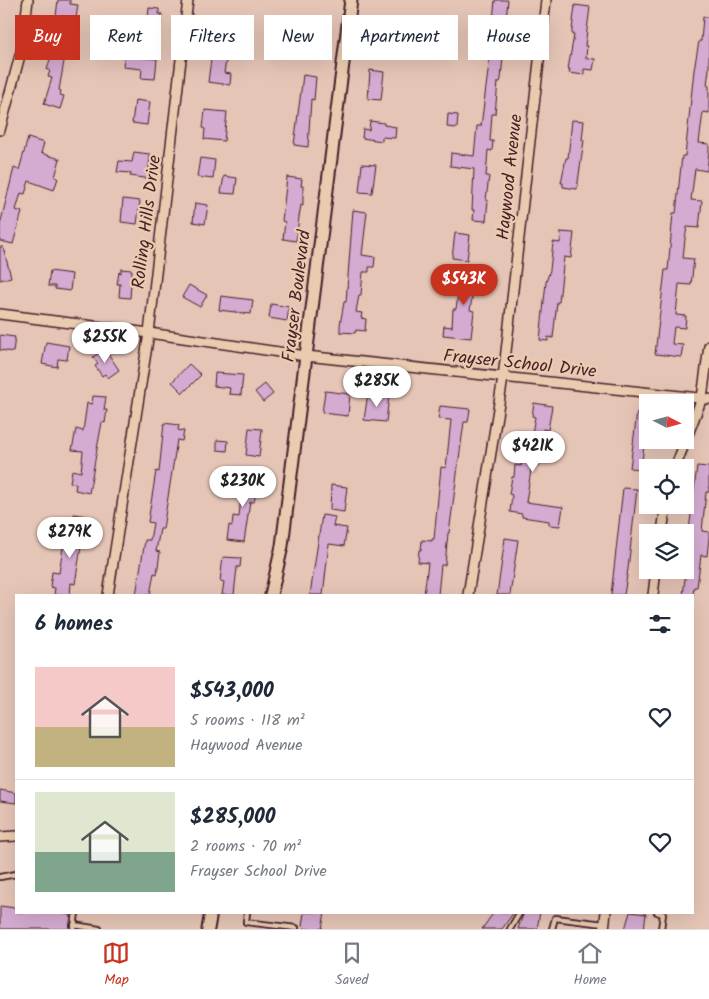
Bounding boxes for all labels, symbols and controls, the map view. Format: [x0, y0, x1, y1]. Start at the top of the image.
chip: Buy [15, 15, 80, 60]
chip: Rent [90, 15, 161, 60]
chip: Filters [171, 15, 254, 60]
chip: New [264, 15, 332, 60]
chip: Apartment [342, 15, 458, 60]
chip: House [468, 15, 549, 60]
street label: Haywood Avenue [489, 113, 532, 242]
street label: Rolling Hills Drive [125, 154, 170, 291]
street label: Frayser Boulevard [275, 227, 320, 364]
pin: $543K [429, 264, 499, 306]
text: $543K [442, 267, 486, 292]
pin: $255K [70, 322, 140, 364]
text: $255K [83, 325, 127, 350]
street label: Frayser School Drive [442, 342, 598, 387]
pin: $285K [342, 366, 412, 408]
text: $285K [354, 369, 400, 394]
north arrow [639, 394, 694, 449]
map controls [639, 394, 694, 579]
pin: $421K [498, 430, 568, 473]
text: $421K [512, 434, 554, 459]
button: locate [639, 459, 694, 514]
pin: $230K [208, 466, 278, 508]
text: $230K [220, 469, 266, 494]
pin: $279K [35, 516, 105, 559]
text: $279K [48, 520, 92, 545]
button: layers [639, 524, 694, 579]
text: 6 homes [35, 608, 113, 641]
icon: filters [646, 610, 674, 638]
text: $543,000 [190, 675, 274, 708]
icon: home [75, 687, 135, 747]
icon: heart [646, 703, 674, 731]
text: 5 rooms · 118 m² [190, 708, 305, 733]
text: Haywood Avenue [190, 733, 303, 758]
text: $285,000 [190, 801, 276, 834]
icon: home [75, 812, 135, 872]
icon: heart [646, 828, 674, 856]
text: 2 rooms · 70 m² [190, 834, 301, 859]
text: Frayser School Drive [190, 859, 327, 884]
tab: Map [102, 939, 130, 991]
tab: Saved [335, 939, 369, 991]
tab: Home [573, 939, 607, 991]

